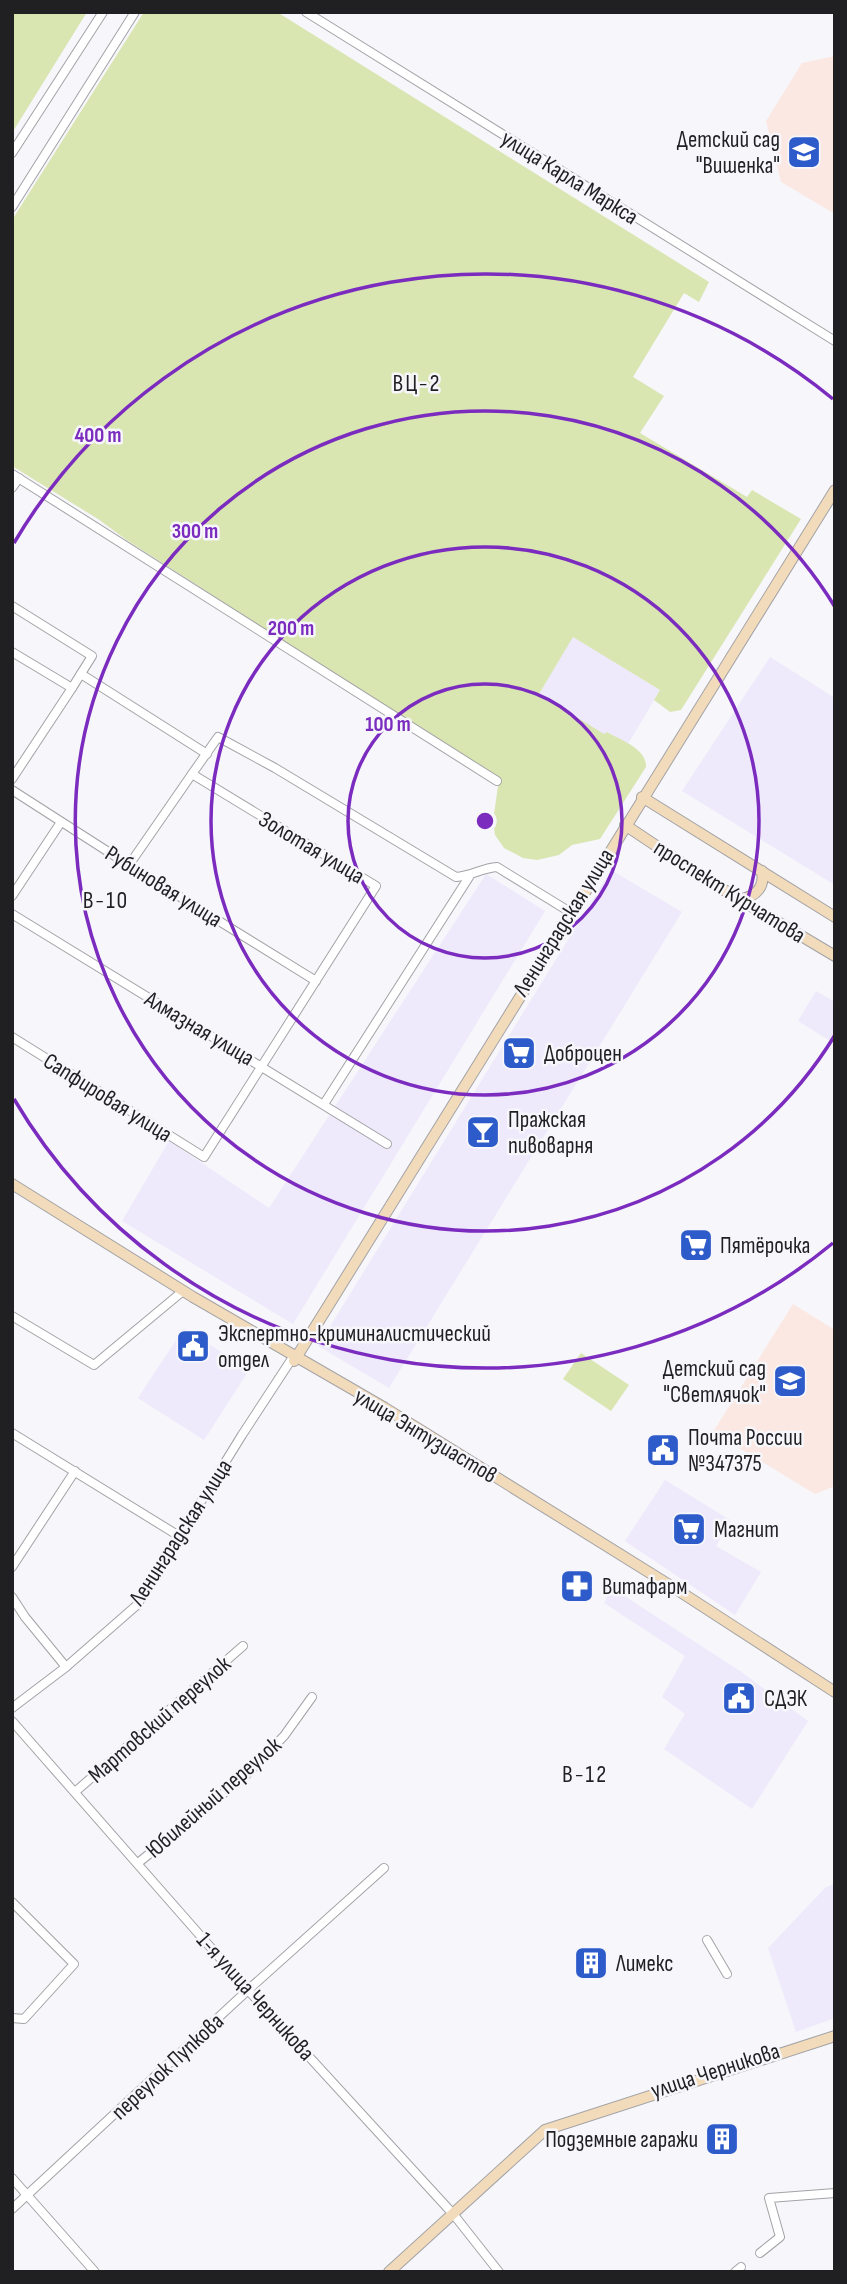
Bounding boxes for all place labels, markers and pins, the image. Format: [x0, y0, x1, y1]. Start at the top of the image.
place label: Детский сад "Вишенка" [677, 126, 780, 180]
school or university icon: Детский сад "Вишенка" [785, 133, 823, 171]
centre of rings [473, 809, 497, 833]
supermarket icon: Доброцен [500, 1034, 538, 1072]
place label: Доброцен [544, 1040, 622, 1068]
place label: Пражская пивоварня [508, 1106, 593, 1160]
bar icon: Пражская пивоварня [464, 1113, 502, 1151]
supermarket icon: Пятёрочка [677, 1226, 715, 1264]
place label: Пятёрочка [720, 1232, 810, 1260]
place label: Экспертно-криминалистический отдел [218, 1320, 491, 1374]
public building icon: Экспертно-криминалистический отдел [174, 1327, 212, 1365]
place label: Детский сад "Светлячок" [663, 1355, 766, 1409]
school or university icon: Детский сад "Светлячок" [771, 1362, 809, 1400]
place label: Почта России №347375 [688, 1424, 803, 1478]
public building icon: Почта России №347375 [644, 1431, 682, 1469]
supermarket icon: Магнит [670, 1510, 708, 1548]
place label: Магнит [714, 1516, 779, 1544]
pharmacy icon: Витафарм [558, 1567, 596, 1605]
place label: Витафарм [602, 1573, 687, 1601]
public building icon: СДЭК [720, 1679, 758, 1717]
place label: СДЭК [764, 1685, 808, 1713]
building icon: Лимекс [572, 1944, 610, 1982]
place label: Лимекс [615, 1950, 673, 1978]
building icon: Подземные гаражи [703, 2120, 741, 2158]
place label: Подземные гаражи [545, 2126, 698, 2154]

